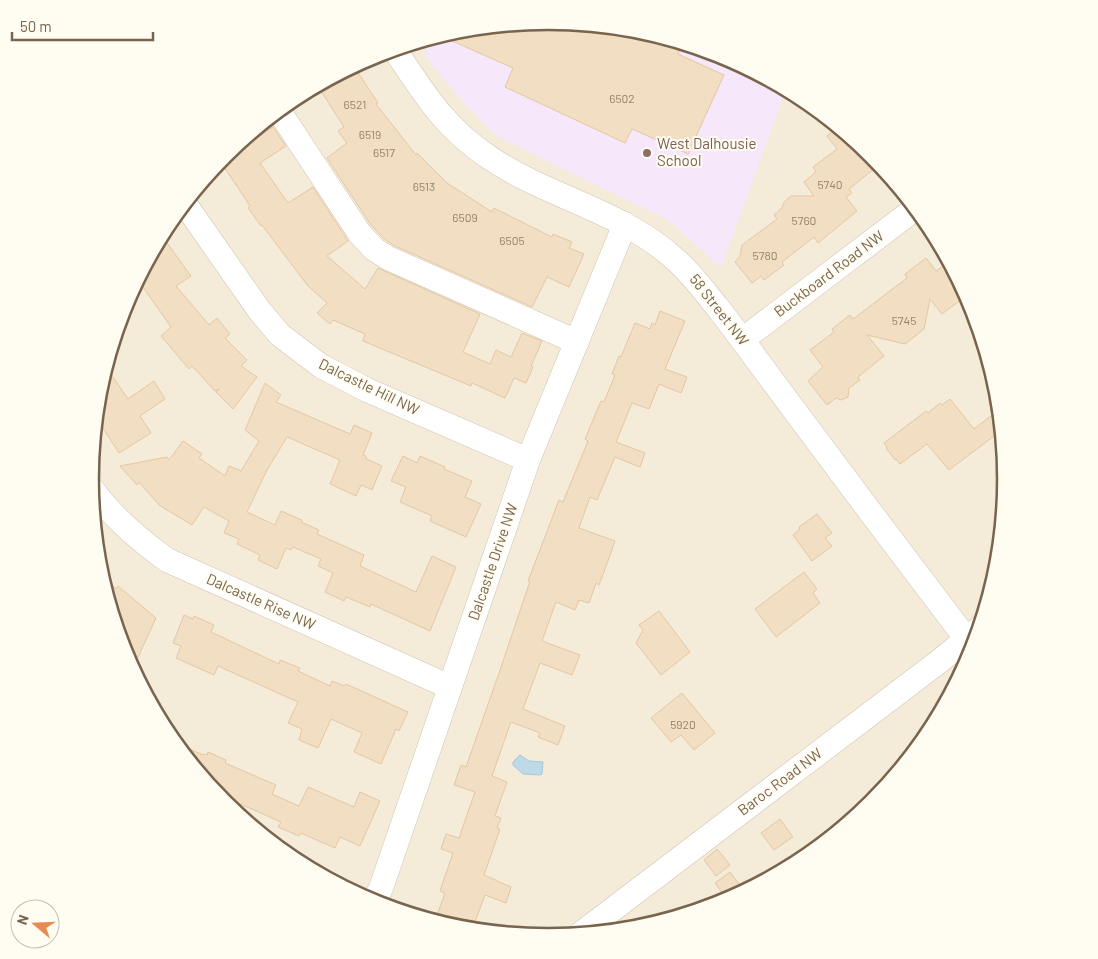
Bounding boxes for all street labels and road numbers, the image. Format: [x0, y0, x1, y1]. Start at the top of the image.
street label: Buckboard Road NW [770, 226, 887, 320]
street label: 58 Street NW [686, 270, 753, 349]
street label: Dalcastle Hill NW [316, 354, 423, 418]
street label: Dalcastle Drive NW [464, 501, 521, 623]
street label: Dalcastle Rise NW [204, 569, 319, 633]
street label: Baroc Road NW [734, 744, 825, 819]

